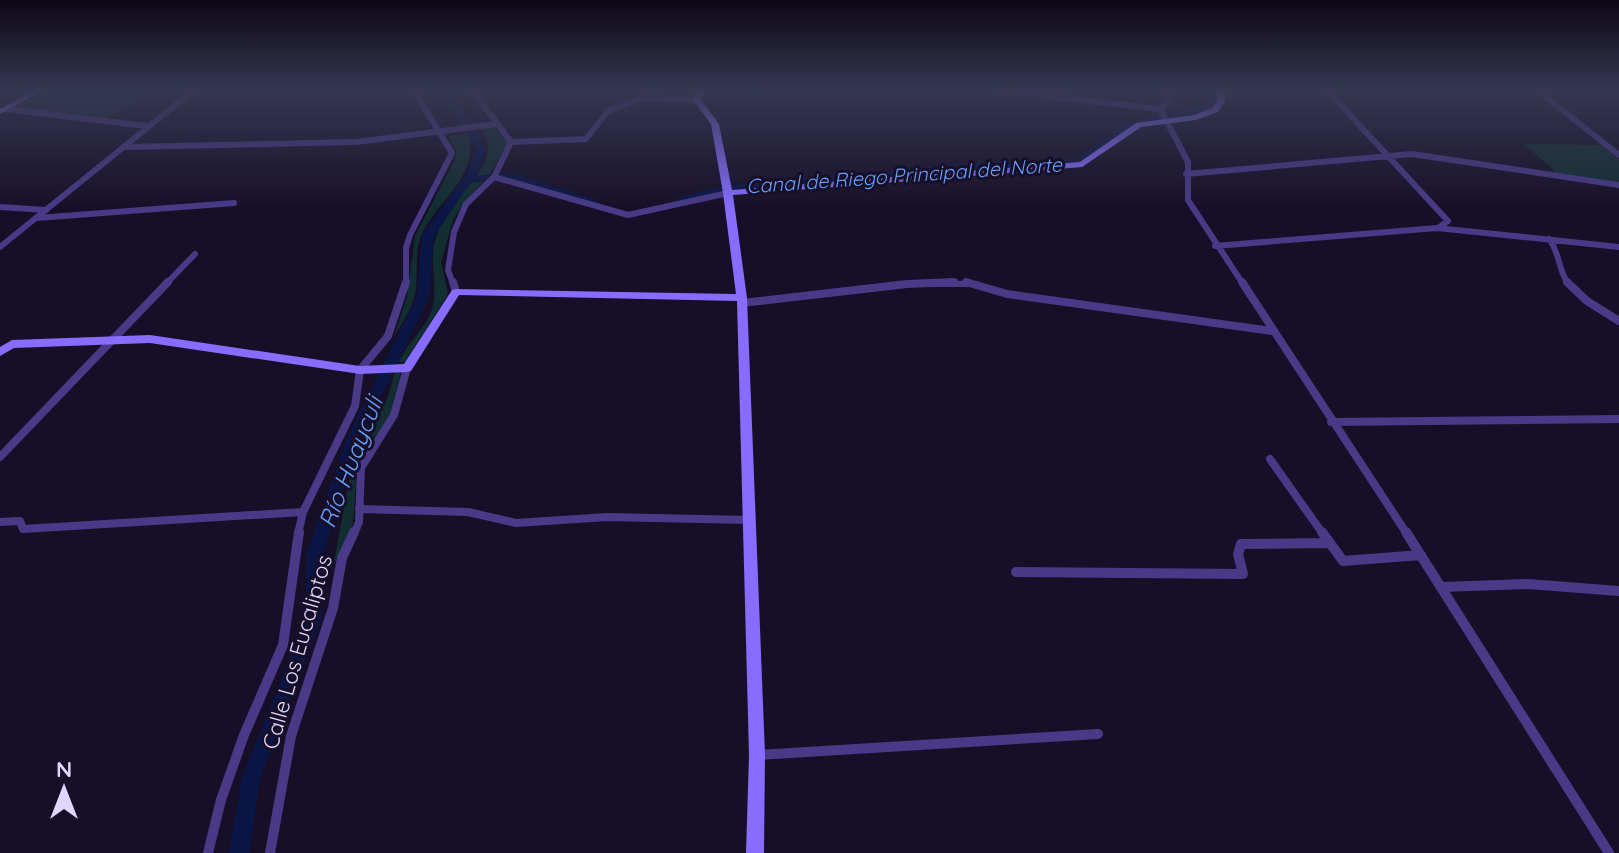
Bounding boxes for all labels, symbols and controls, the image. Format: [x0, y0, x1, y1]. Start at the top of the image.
water label: Canal de Riego Principal del Norte [745, 151, 1063, 199]
water label: Río Huayculi [311, 390, 390, 532]
street label: Calle Los Eucaliptos [256, 552, 338, 752]
north arrow [24, 749, 104, 829]
text: N [56, 755, 72, 783]

